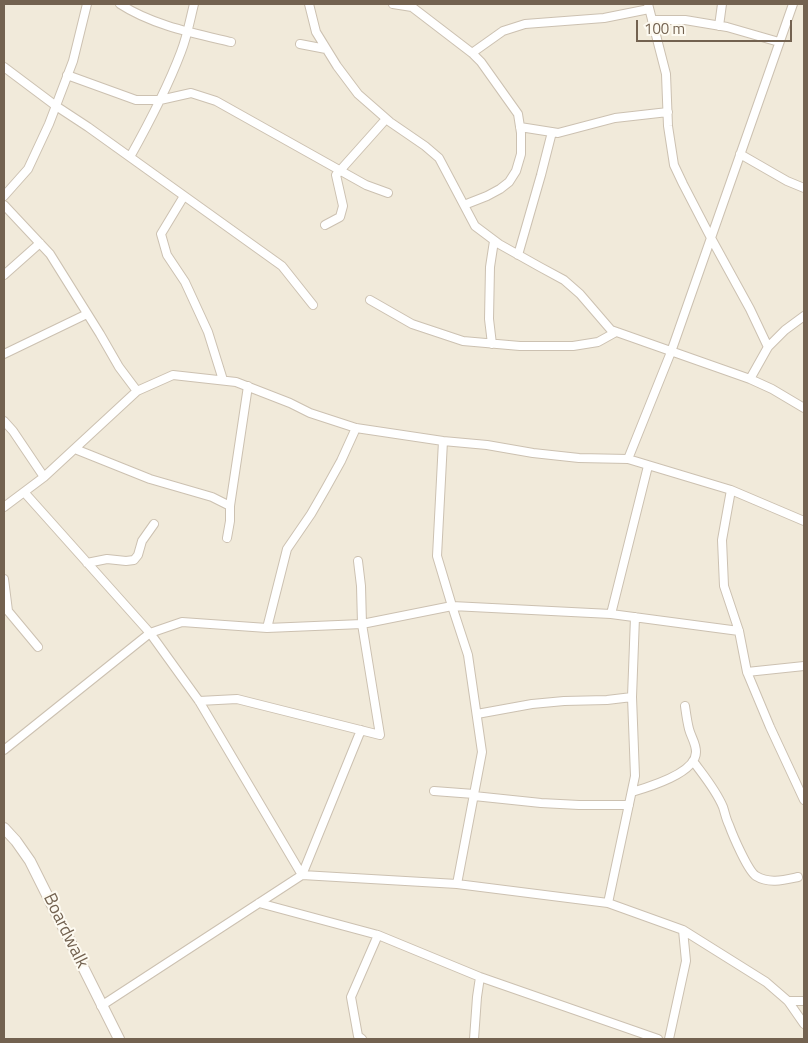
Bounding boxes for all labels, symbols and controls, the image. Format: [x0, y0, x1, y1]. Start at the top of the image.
scale bar [638, 10, 794, 42]
text: 100 m [644, 17, 685, 40]
street label: Boardwalk [38, 890, 92, 972]

